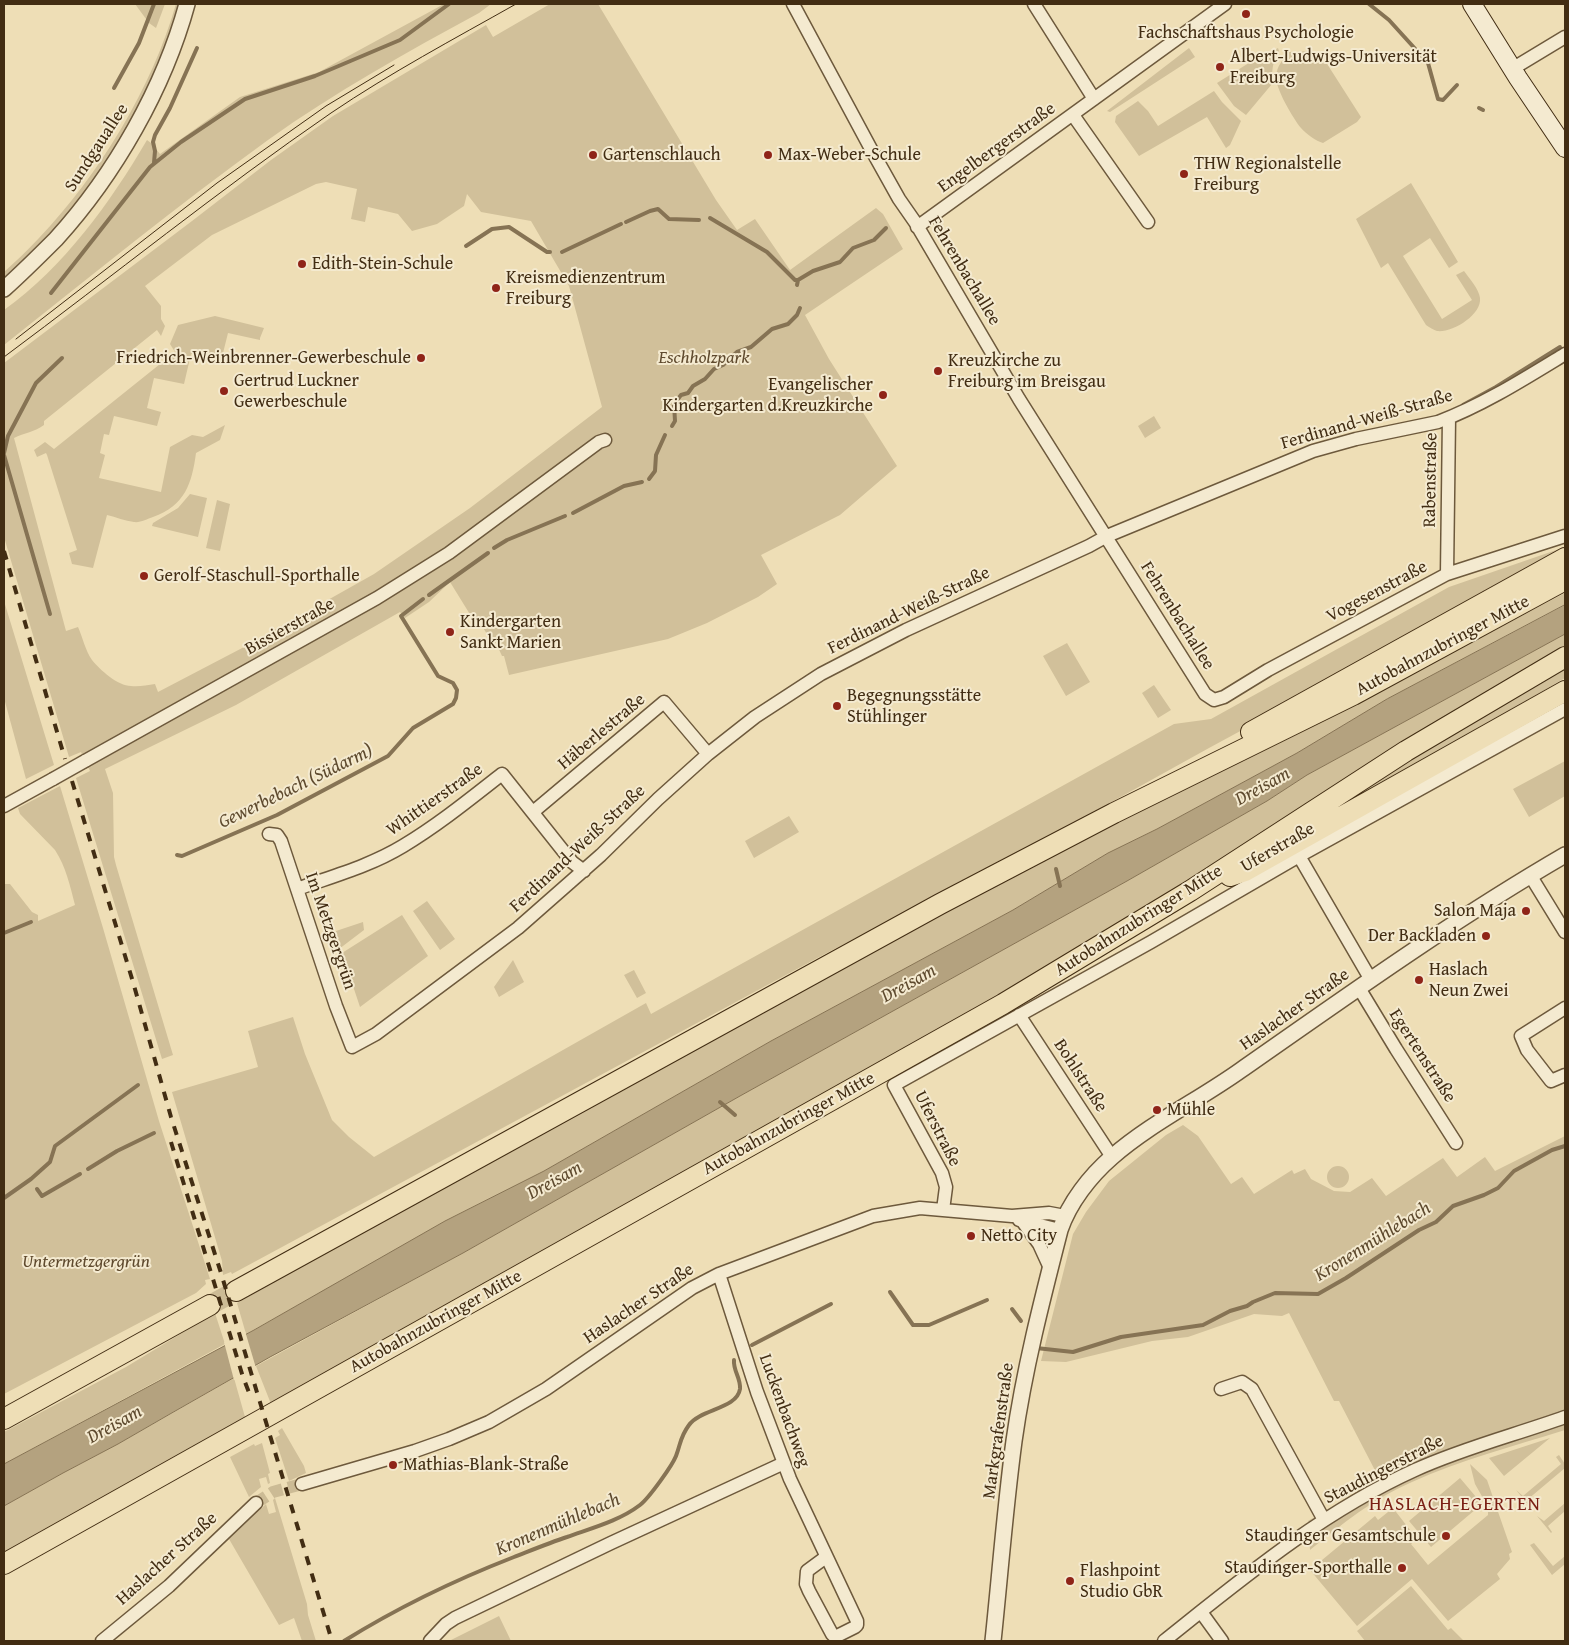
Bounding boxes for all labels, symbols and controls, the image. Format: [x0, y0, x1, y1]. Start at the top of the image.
marker: Fachschaftshaus Psychologie [1240, 8, 1252, 20]
place label: Fachschaftshaus Psychologie [1138, 22, 1354, 44]
place label: Albert-Ludwigs-Universität Freiburg [1230, 46, 1437, 88]
marker: Albert-Ludwigs-Universität Freiburg [1214, 61, 1226, 73]
street label: Engelbergerstraße [934, 98, 1060, 198]
street label: Sundgauallee [60, 100, 134, 196]
place label: Gartenschlauch [603, 144, 721, 166]
place label: Max-Weber-Schule [778, 144, 921, 166]
marker: Gartenschlauch [587, 149, 599, 161]
marker: Max-Weber-Schule [762, 149, 774, 161]
place label: THW Regionalstelle Freiburg [1194, 153, 1341, 195]
marker: THW Regionalstelle Freiburg [1178, 168, 1190, 180]
street label: Fehrenbachallee [923, 213, 1005, 329]
place label: Edith-Stein-Schule [312, 253, 453, 275]
marker: Edith-Stein-Schule [296, 258, 308, 270]
place label: Kreismedienzentrum Freiburg [506, 267, 665, 310]
marker: Kreismedienzentrum Freiburg [490, 282, 502, 294]
place label: Friedrich-Weinbrenner-Gewerbeschule [117, 347, 411, 369]
park label: Eschholzpark [659, 347, 749, 369]
place label: Kreuzkirche zu Freiburg im Breisgau [948, 350, 1106, 392]
marker: Friedrich-Weinbrenner-Gewerbeschule [415, 352, 427, 364]
marker: Kreuzkirche zu Freiburg im Breisgau [932, 365, 944, 377]
place label: Gertrud Luckner Gewerbeschule [234, 370, 359, 412]
place label: Evangelischer Kindergarten d.Kreuzkirche [663, 374, 873, 416]
marker: Gertrud Luckner Gewerbeschule [218, 385, 230, 397]
street label: Ferdinand-Weiß-Straße [1279, 385, 1455, 455]
marker: Evangelischer Kindergarten d.Kreuzkirche [877, 389, 889, 401]
street label: Rabenstraße [1419, 432, 1443, 528]
street label: Vogesenstraße [1323, 556, 1431, 628]
street label: Fehrenbachallee [1135, 558, 1219, 674]
street label: Ferdinand-Weiß-Straße [824, 562, 994, 660]
place label: Gerolf-Staschull-Sporthalle [154, 565, 360, 587]
marker: Gerolf-Staschull-Sporthalle [138, 570, 150, 582]
street label: Autobahnzubringer Mitte [1353, 591, 1533, 701]
street label: Bissierstraße [242, 594, 338, 660]
place label: Kindergarten Sankt Marien [460, 611, 561, 654]
marker: Kindergarten Sankt Marien [444, 626, 456, 638]
place label: Begegnungsstätte Stühlinger [847, 685, 981, 728]
street label: Häberlestraße [554, 689, 650, 775]
marker: Begegnungsstätte Stühlinger [831, 700, 843, 712]
water label: Gewerbebach (Südarm) [215, 740, 377, 834]
street label: Whittierstraße [383, 759, 487, 841]
water label: Dreisam [1232, 763, 1294, 811]
street label: Ferdinand-Weiß-Straße [506, 781, 650, 917]
street label: Uferstraße [1237, 818, 1319, 878]
street label: Autobahnzubringer Mitte [1051, 861, 1227, 981]
street label: Im Metzgergrün [300, 869, 360, 993]
place label: Salon Maja [1434, 900, 1516, 922]
marker: Salon Maja [1520, 905, 1532, 917]
place label: Der Backladen [1368, 925, 1476, 947]
marker: Der Backladen [1480, 930, 1492, 942]
place label: Haslach Neun Zwei [1429, 959, 1508, 1002]
water label: Dreisam [878, 960, 940, 1008]
street label: Haslacher Straße [1236, 964, 1354, 1056]
marker: Haslach Neun Zwei [1413, 974, 1425, 986]
street label: Egertenstraße [1384, 1005, 1460, 1107]
street label: Bohlstraße [1048, 1035, 1112, 1117]
street label: Autobahnzubringer Mitte [699, 1068, 879, 1180]
street label: Uferstraße [909, 1088, 965, 1170]
place label: Mühle [1167, 1099, 1215, 1121]
marker: Mühle [1151, 1104, 1163, 1116]
water label: Dreisam [524, 1157, 586, 1205]
water label: Kronenmühlebach [1311, 1197, 1435, 1287]
place label: Netto City [981, 1225, 1057, 1247]
marker: Netto City [965, 1230, 977, 1242]
park label: Untermetzgergrün [22, 1251, 150, 1273]
street label: Haslacher Straße [580, 1259, 698, 1349]
street label: Autobahnzubringer Mitte [346, 1266, 526, 1378]
street label: Luckenbachweg [753, 1351, 815, 1471]
street label: Markgrafenstraße [979, 1362, 1019, 1500]
water label: Dreisam [84, 1401, 146, 1449]
street label: Staudingerstraße [1321, 1431, 1447, 1509]
place label: Mathias-Blank-Straße [403, 1454, 569, 1476]
marker: Mathias-Blank-Straße [387, 1459, 399, 1471]
water label: Kronenmühlebach [492, 1489, 624, 1561]
district label: HASLACH-EGERTEN [1367, 1494, 1543, 1516]
street label: Haslacher Straße [112, 1508, 222, 1610]
place label: Staudinger Gesamtschule [1245, 1525, 1436, 1547]
marker: Staudinger Gesamtschule [1440, 1530, 1452, 1542]
place label: Staudinger-Sporthalle [1224, 1557, 1392, 1579]
place label: Flashpoint Studio GbR [1080, 1560, 1163, 1602]
marker: Staudinger-Sporthalle [1396, 1562, 1408, 1574]
marker: Flashpoint Studio GbR [1064, 1575, 1076, 1587]

